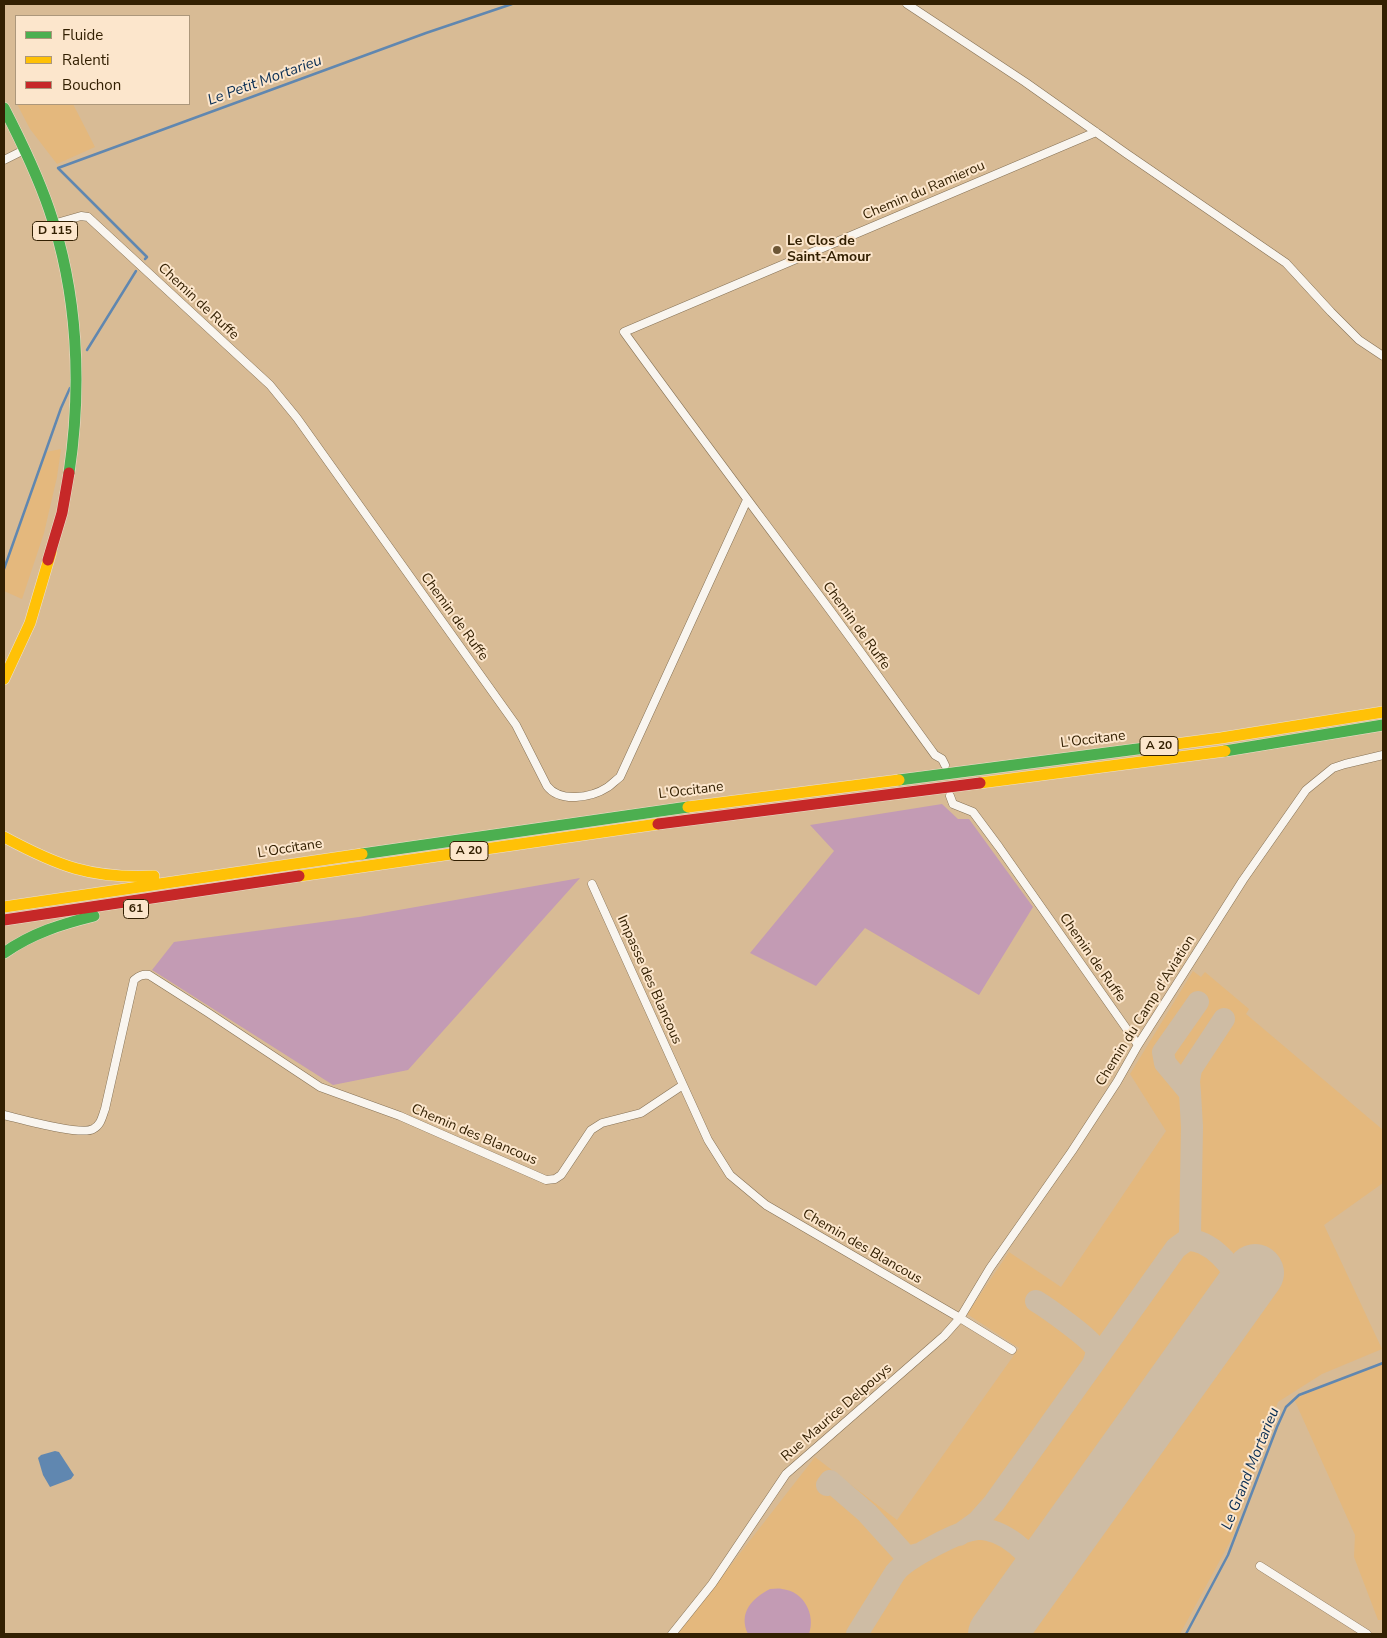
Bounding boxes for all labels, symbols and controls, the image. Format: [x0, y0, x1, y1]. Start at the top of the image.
legend [15, 15, 190, 105]
text: Fluide [62, 25, 103, 45]
text: Ralenti [62, 50, 110, 70]
water label: Le Petit Mortarieu [205, 52, 325, 110]
text: Bouchon [62, 75, 121, 95]
street label: Chemin du Ramierou [860, 158, 988, 224]
road number: D 115 [32, 222, 78, 240]
place label: Le Clos de Saint-Amour [787, 234, 871, 266]
marker: Le Clos de Saint-Amour [771, 244, 783, 256]
street label: Chemin de Ruffe [154, 260, 242, 344]
street label: Chemin de Ruffe [417, 570, 491, 664]
street label: Chemin de Ruffe [819, 579, 893, 673]
street label: L'Occitane [1060, 728, 1126, 752]
road number: A 20 [1140, 736, 1178, 756]
street label: L'Occitane [658, 779, 724, 803]
street label: L'Occitane [256, 836, 324, 862]
road number: A 20 [450, 841, 488, 860]
road number: 61 [124, 900, 148, 919]
street label: Chemin de Ruffe [1055, 910, 1129, 1006]
street label: Impasse des Blancous [613, 913, 685, 1047]
street label: Chemin du Camp d'Aviation [1093, 933, 1199, 1089]
street label: Chemin des Blancous [408, 1101, 540, 1169]
street label: Chemin des Blancous [799, 1206, 925, 1288]
street label: Rue Maurice Delpouys [778, 1360, 896, 1466]
water label: Le Grand Mortarieu [1218, 1405, 1284, 1533]

